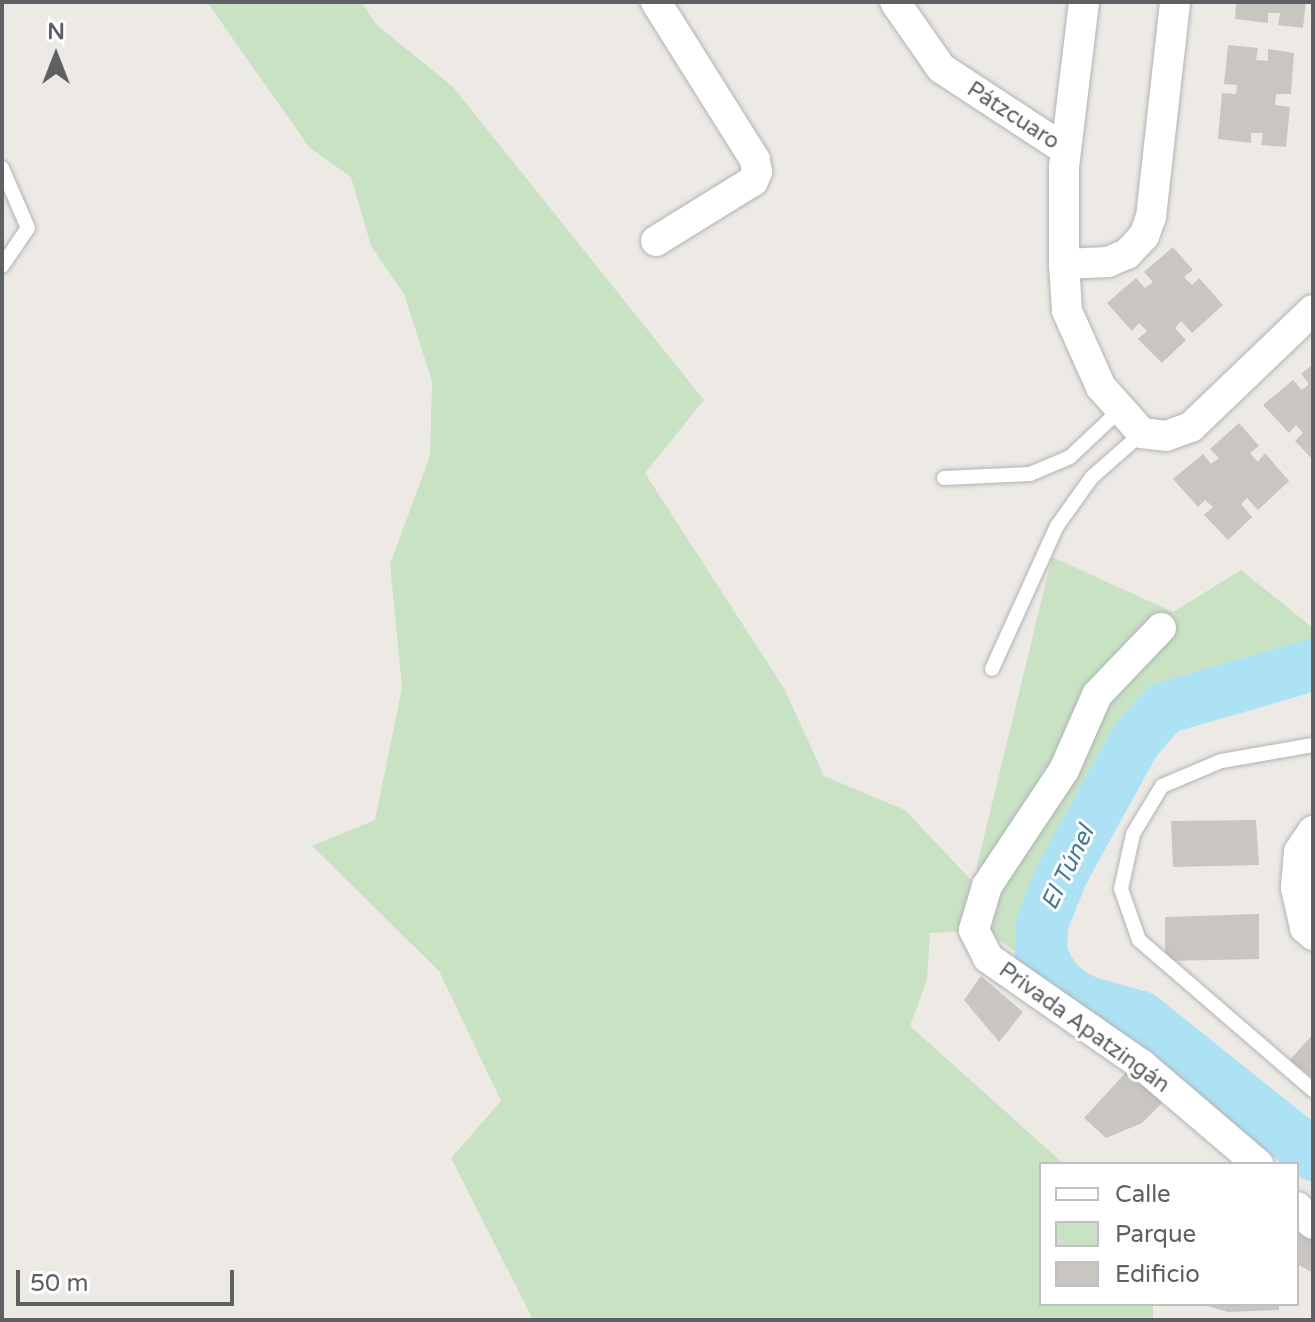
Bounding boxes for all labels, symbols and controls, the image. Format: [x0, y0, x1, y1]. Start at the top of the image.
north arrow [16, 16, 96, 96]
text: N [47, 19, 65, 45]
street label: Pátzcuaro [962, 76, 1064, 156]
water label: El Túnel [1035, 821, 1101, 915]
street label: Privada Apatzingán [994, 957, 1174, 1099]
legend [1039, 1162, 1299, 1306]
text: Calle [1115, 1180, 1171, 1209]
text: Parque [1115, 1220, 1196, 1249]
scale bar [20, 1254, 238, 1304]
text: Edificio [1115, 1260, 1200, 1289]
text: 50 m [30, 1269, 88, 1298]

